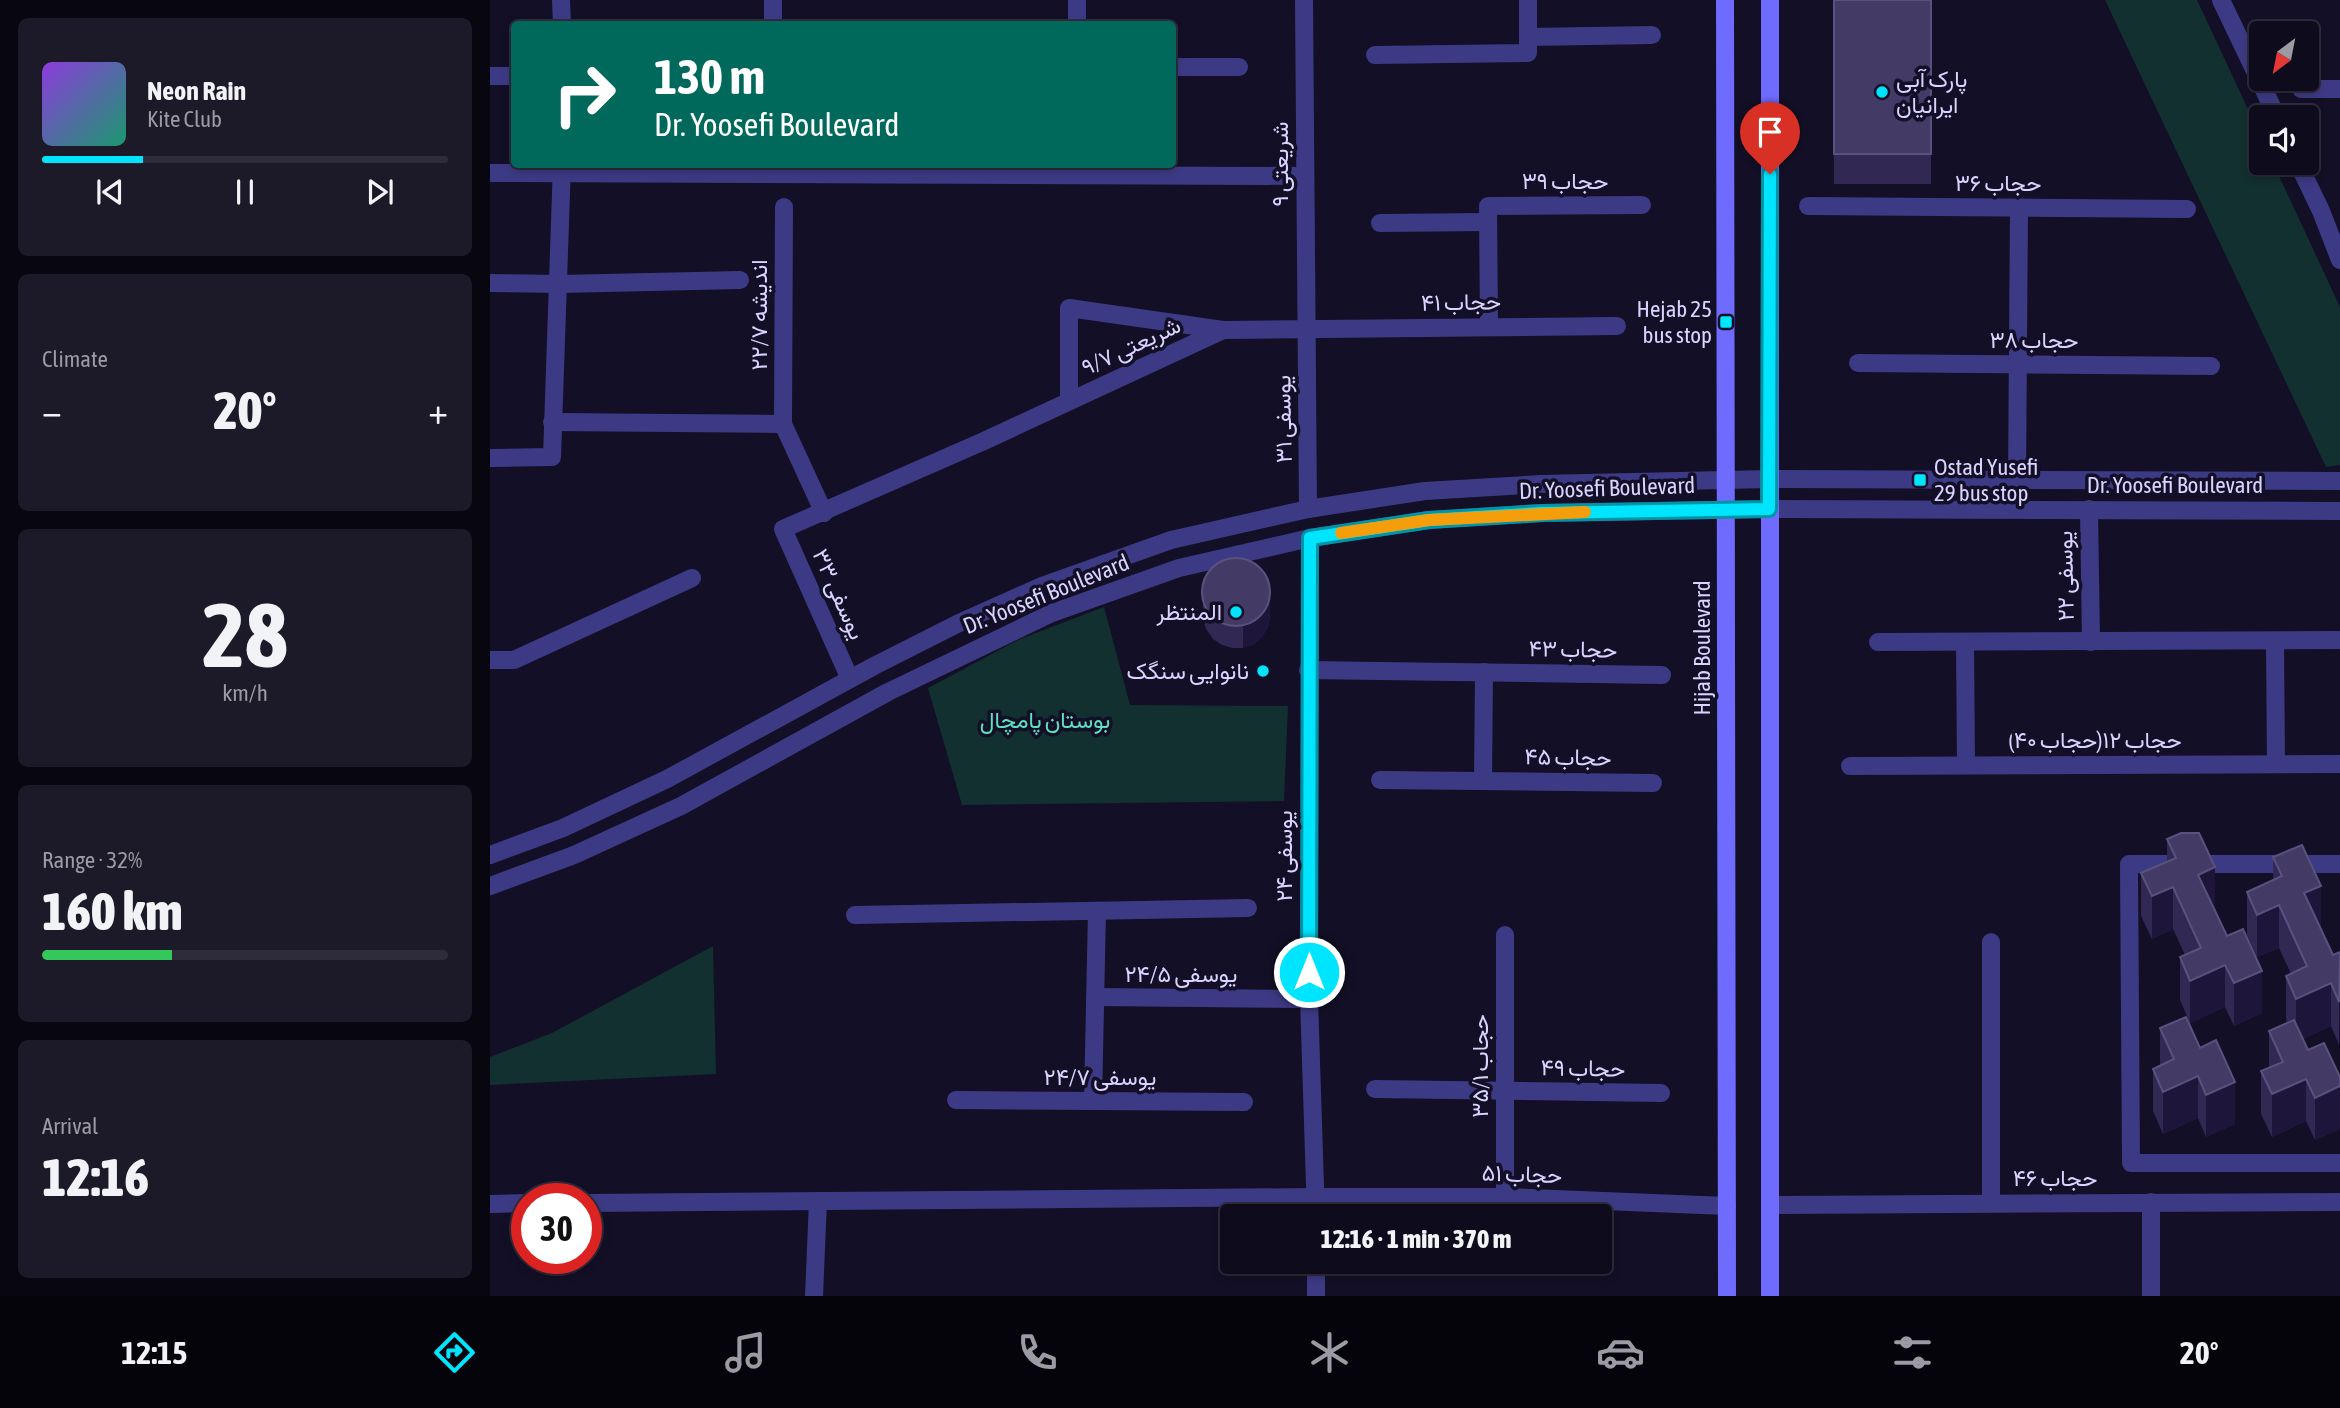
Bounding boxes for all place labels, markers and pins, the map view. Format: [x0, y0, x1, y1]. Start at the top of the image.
place label: پارک آبی ایرانیان [1896, 66, 1967, 120]
marker: پارک آبی ایرانیان [1874, 84, 1890, 100]
pin [1740, 102, 1800, 174]
place label: Hejab 25 bus stop [1637, 296, 1712, 348]
marker: Hejab 25 bus stop [1718, 314, 1734, 330]
place label: Ostad Yusefi 29 bus stop [1934, 454, 2038, 506]
marker: Ostad Yusefi 29 bus stop [1912, 472, 1928, 488]
place label: المنتظر [1155, 599, 1222, 627]
marker: المنتظر [1228, 604, 1244, 620]
place label: نانوایی سنگک [1127, 658, 1249, 686]
marker: نانوایی سنگک [1255, 663, 1271, 679]

